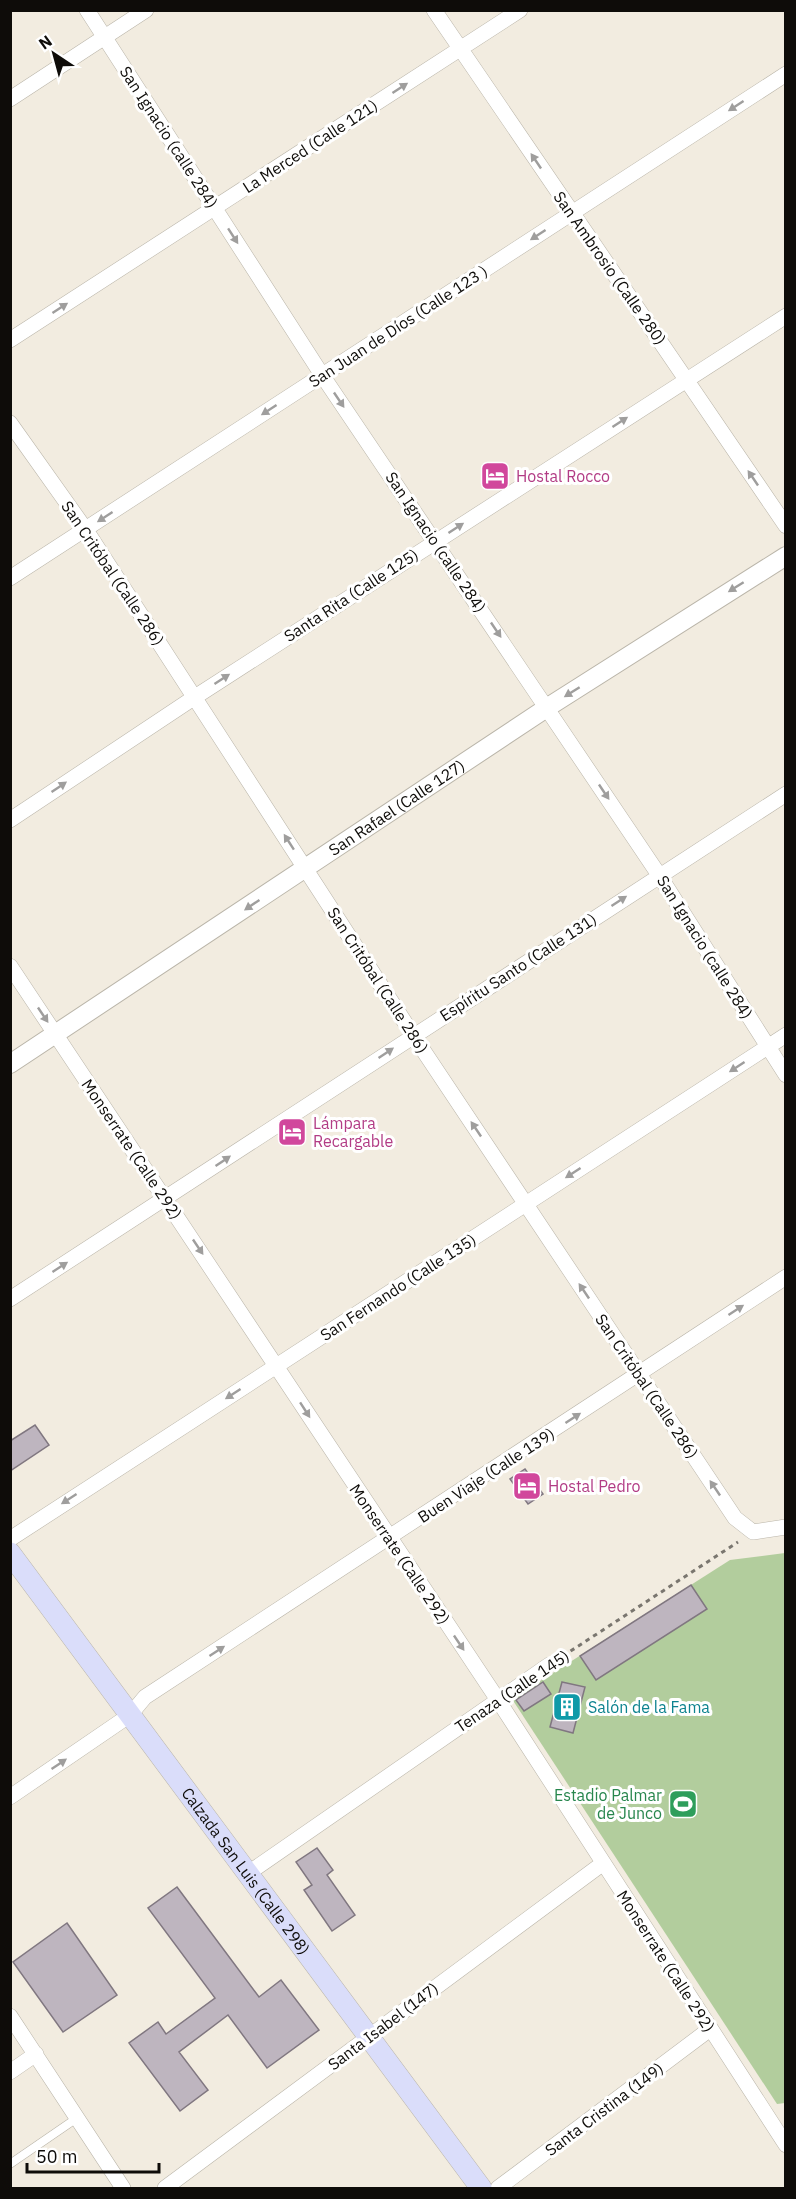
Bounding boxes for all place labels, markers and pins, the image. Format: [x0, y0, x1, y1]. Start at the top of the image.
hotel icon: Hostal Rocco [479, 460, 511, 492]
place label: Hostal Rocco [516, 466, 610, 486]
place label: Lámpara Recargable [313, 1113, 393, 1151]
hotel icon: Lámpara Recargable [276, 1116, 308, 1148]
hotel icon: Hostal Pedro [511, 1470, 543, 1502]
place label: Hostal Pedro [548, 1476, 640, 1496]
building icon: Salón de la Fama [551, 1691, 583, 1723]
place label: Salón de la Fama [588, 1697, 710, 1717]
place label: Estadio Palmar de Junco [554, 1785, 662, 1823]
sports icon: Estadio Palmar de Junco [667, 1788, 699, 1820]

